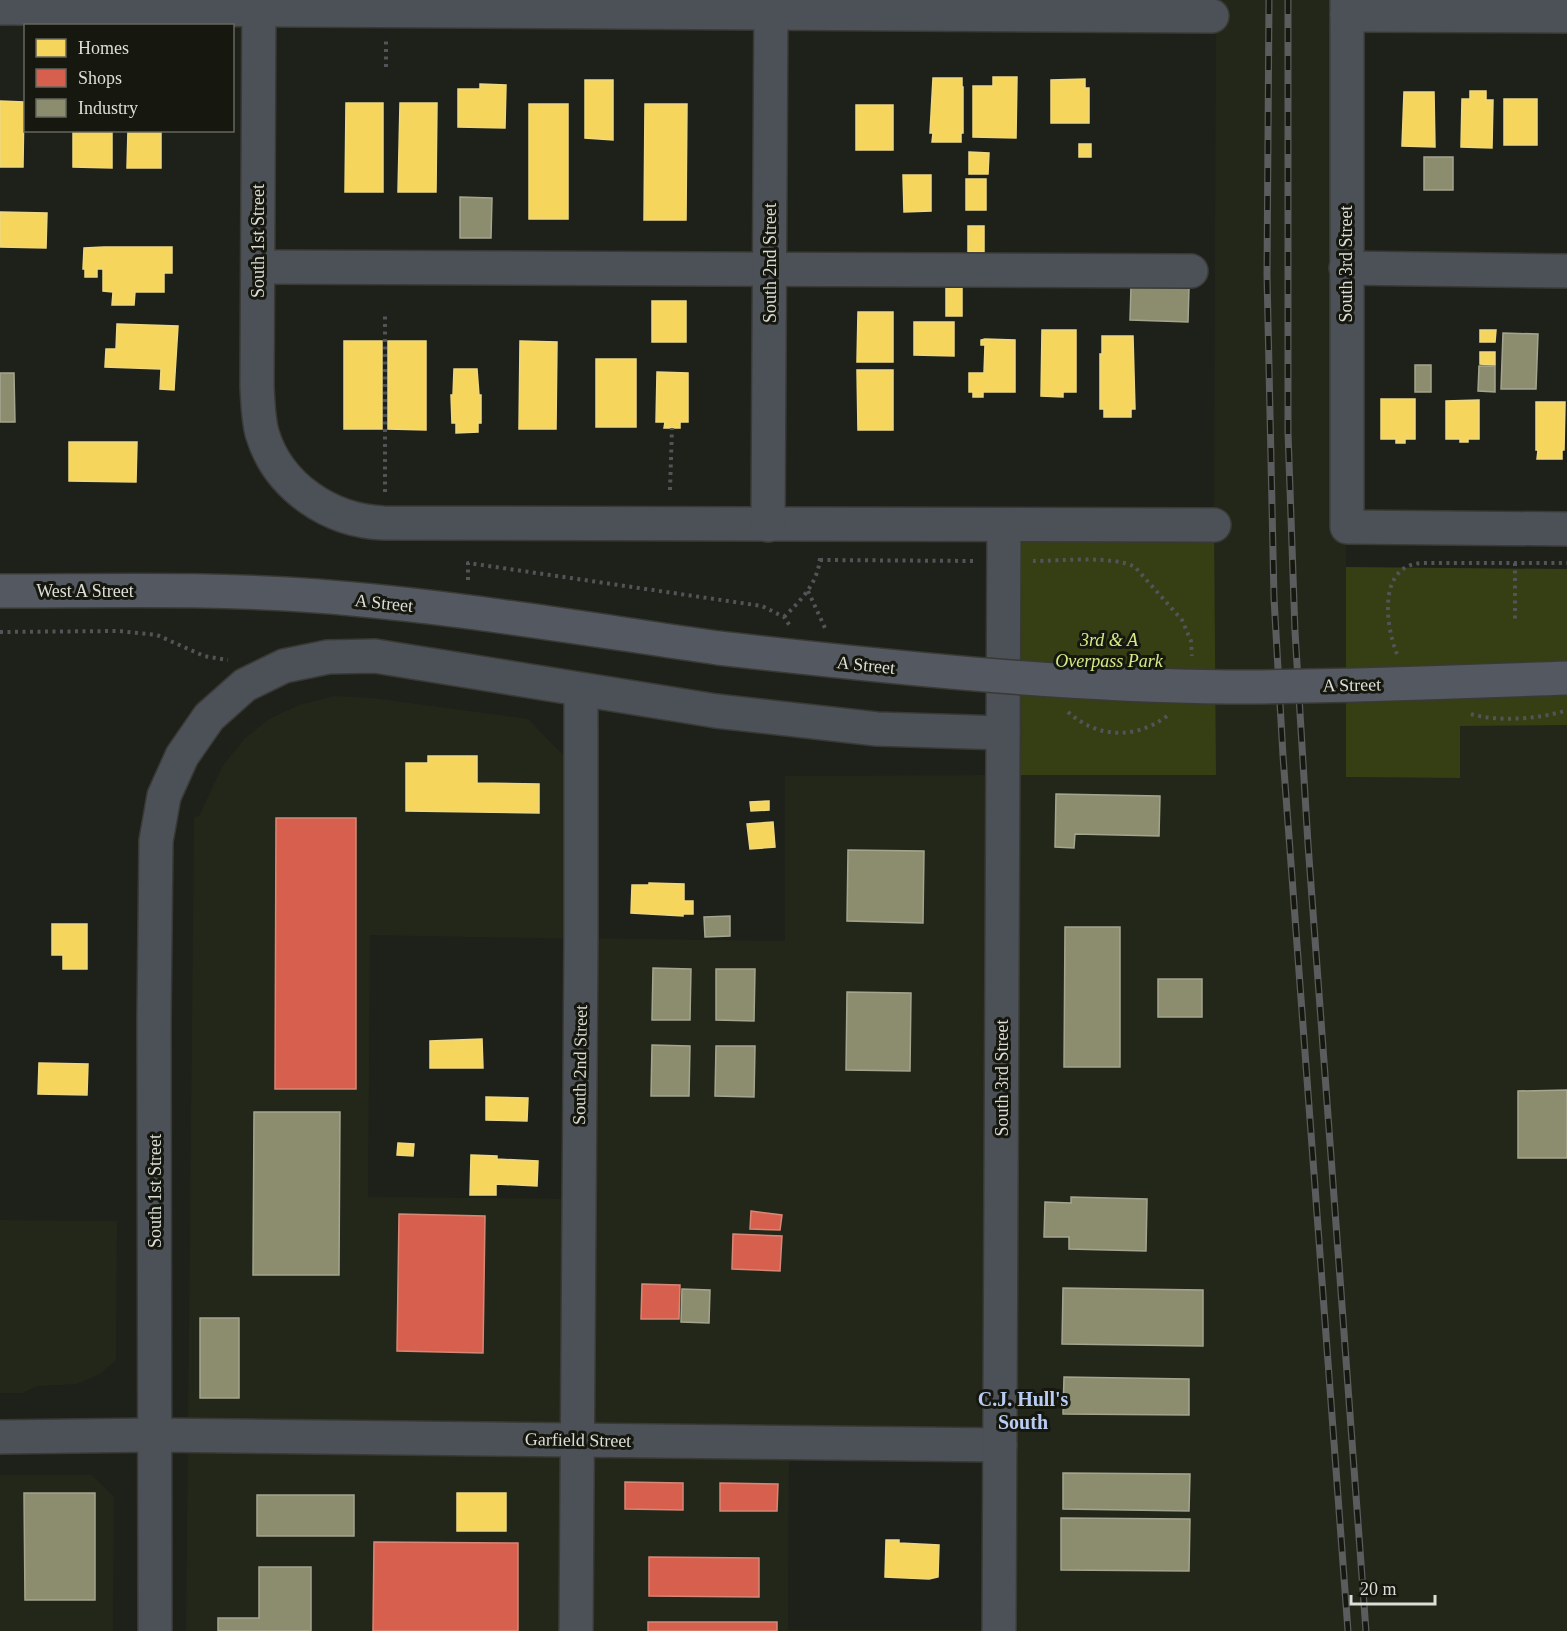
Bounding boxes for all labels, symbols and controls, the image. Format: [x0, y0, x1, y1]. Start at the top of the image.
legend [24, 24, 234, 132]
text: Homes [78, 38, 129, 58]
text: Shops [78, 68, 122, 88]
text: Industry [78, 98, 138, 118]
street label: South 1st Street [248, 184, 268, 298]
street label: South 2nd Street [760, 203, 780, 323]
street label: South 3rd Street [1336, 206, 1356, 323]
street label: West A Street [36, 581, 134, 601]
street label: A Street [354, 590, 414, 616]
park label: 3rd & A Overpass Park [1055, 630, 1164, 671]
street label: A Street [836, 652, 896, 678]
street label: A Street [1323, 674, 1381, 696]
street label: South 2nd Street [569, 1005, 591, 1125]
street label: South 3rd Street [992, 1020, 1012, 1137]
street label: South 1st Street [145, 1134, 165, 1248]
district label: C.J. Hull's South [978, 1388, 1069, 1433]
street label: Garfield Street [525, 1429, 631, 1451]
scale bar [1351, 1568, 1435, 1606]
text: 20 m [1360, 1579, 1397, 1599]

